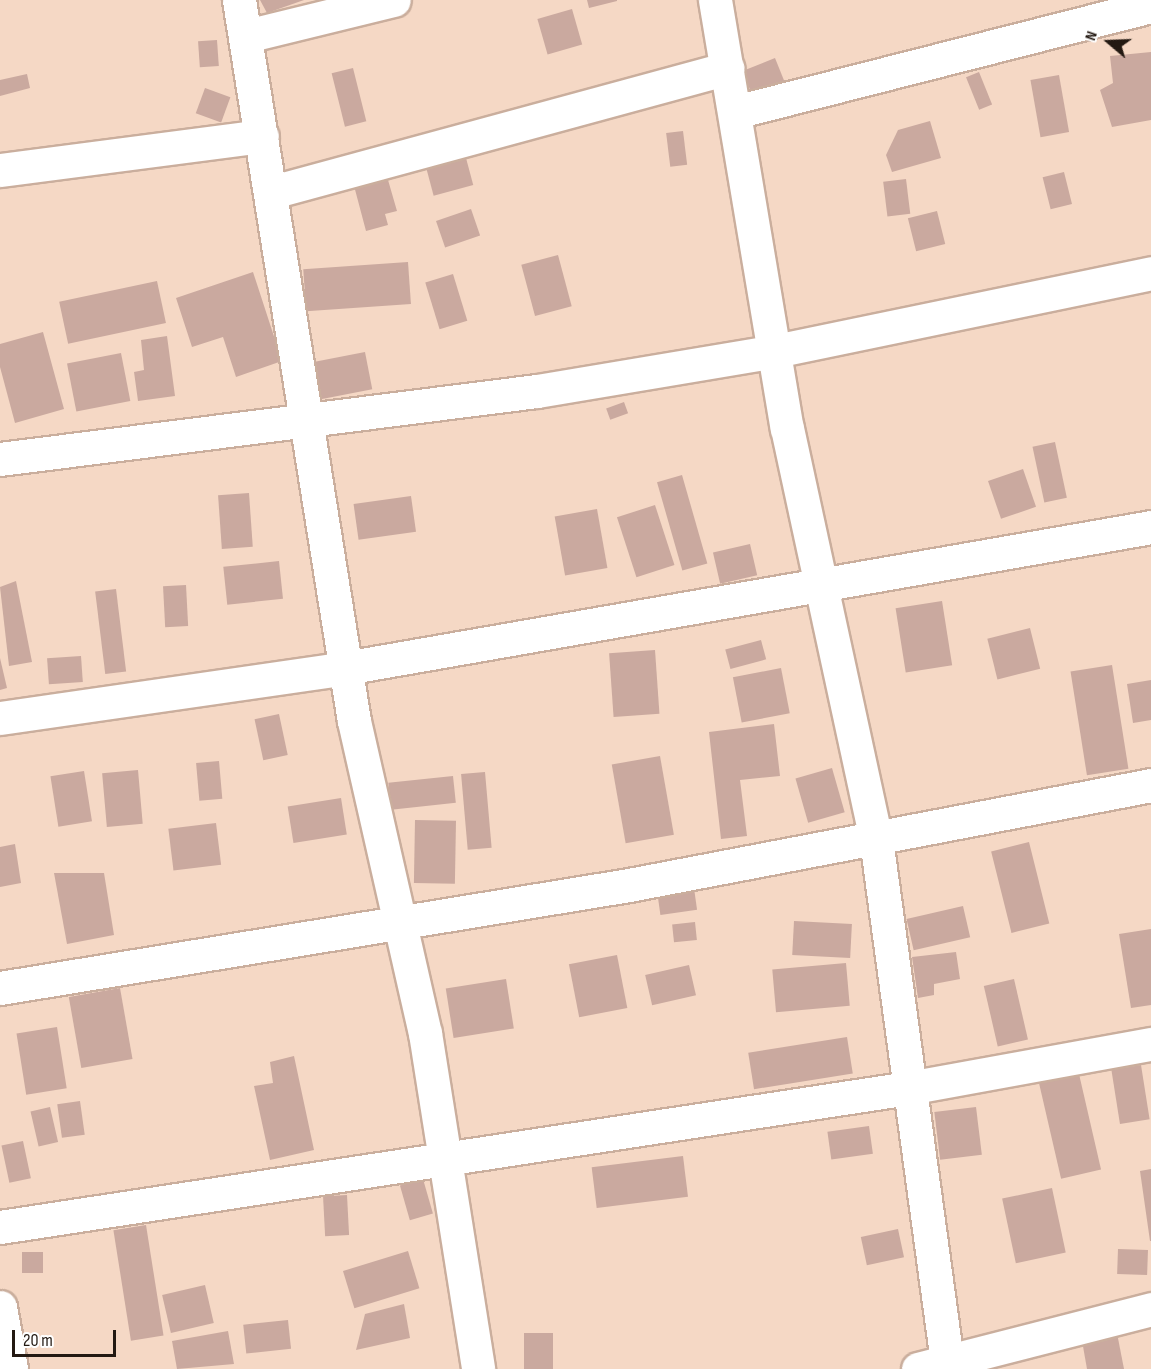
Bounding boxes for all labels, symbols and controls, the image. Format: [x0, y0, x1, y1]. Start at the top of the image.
north arrow [1079, 12, 1139, 72]
text: N [1081, 29, 1102, 43]
scale bar [15, 1318, 118, 1356]
text: 20 m [23, 1330, 53, 1351]

